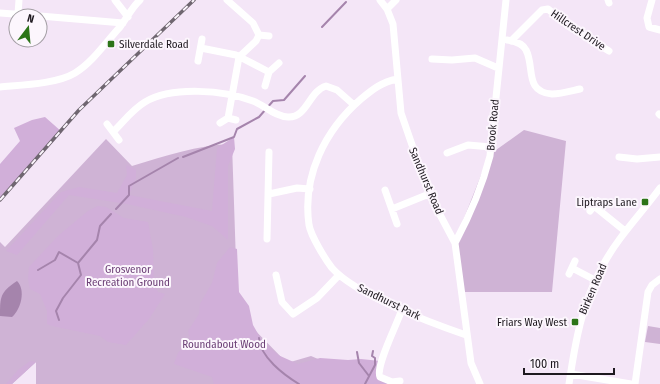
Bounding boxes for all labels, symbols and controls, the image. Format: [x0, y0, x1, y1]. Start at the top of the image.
street label: Hillcrest Drive [548, 7, 608, 53]
north arrow [8, 8, 48, 48]
text: N [26, 12, 36, 26]
place label: Silverdale Road [119, 38, 189, 51]
marker: Silverdale Road [106, 39, 116, 49]
street label: Brook Road [484, 99, 502, 151]
street label: Sandhurst Road [406, 146, 446, 216]
place label: Liptraps Lane [576, 196, 637, 209]
marker: Liptraps Lane [640, 197, 650, 207]
street label: Birken Road [576, 261, 610, 317]
park label: Grosvenor Recreation Ground [86, 263, 170, 289]
street label: Sandhurst Park [356, 281, 423, 323]
place label: Friars Way West [497, 316, 567, 329]
marker: Friars Way West [570, 317, 580, 327]
park label: Roundabout Wood [182, 338, 266, 351]
scale bar [524, 350, 614, 376]
text: 100 m [530, 357, 559, 371]

